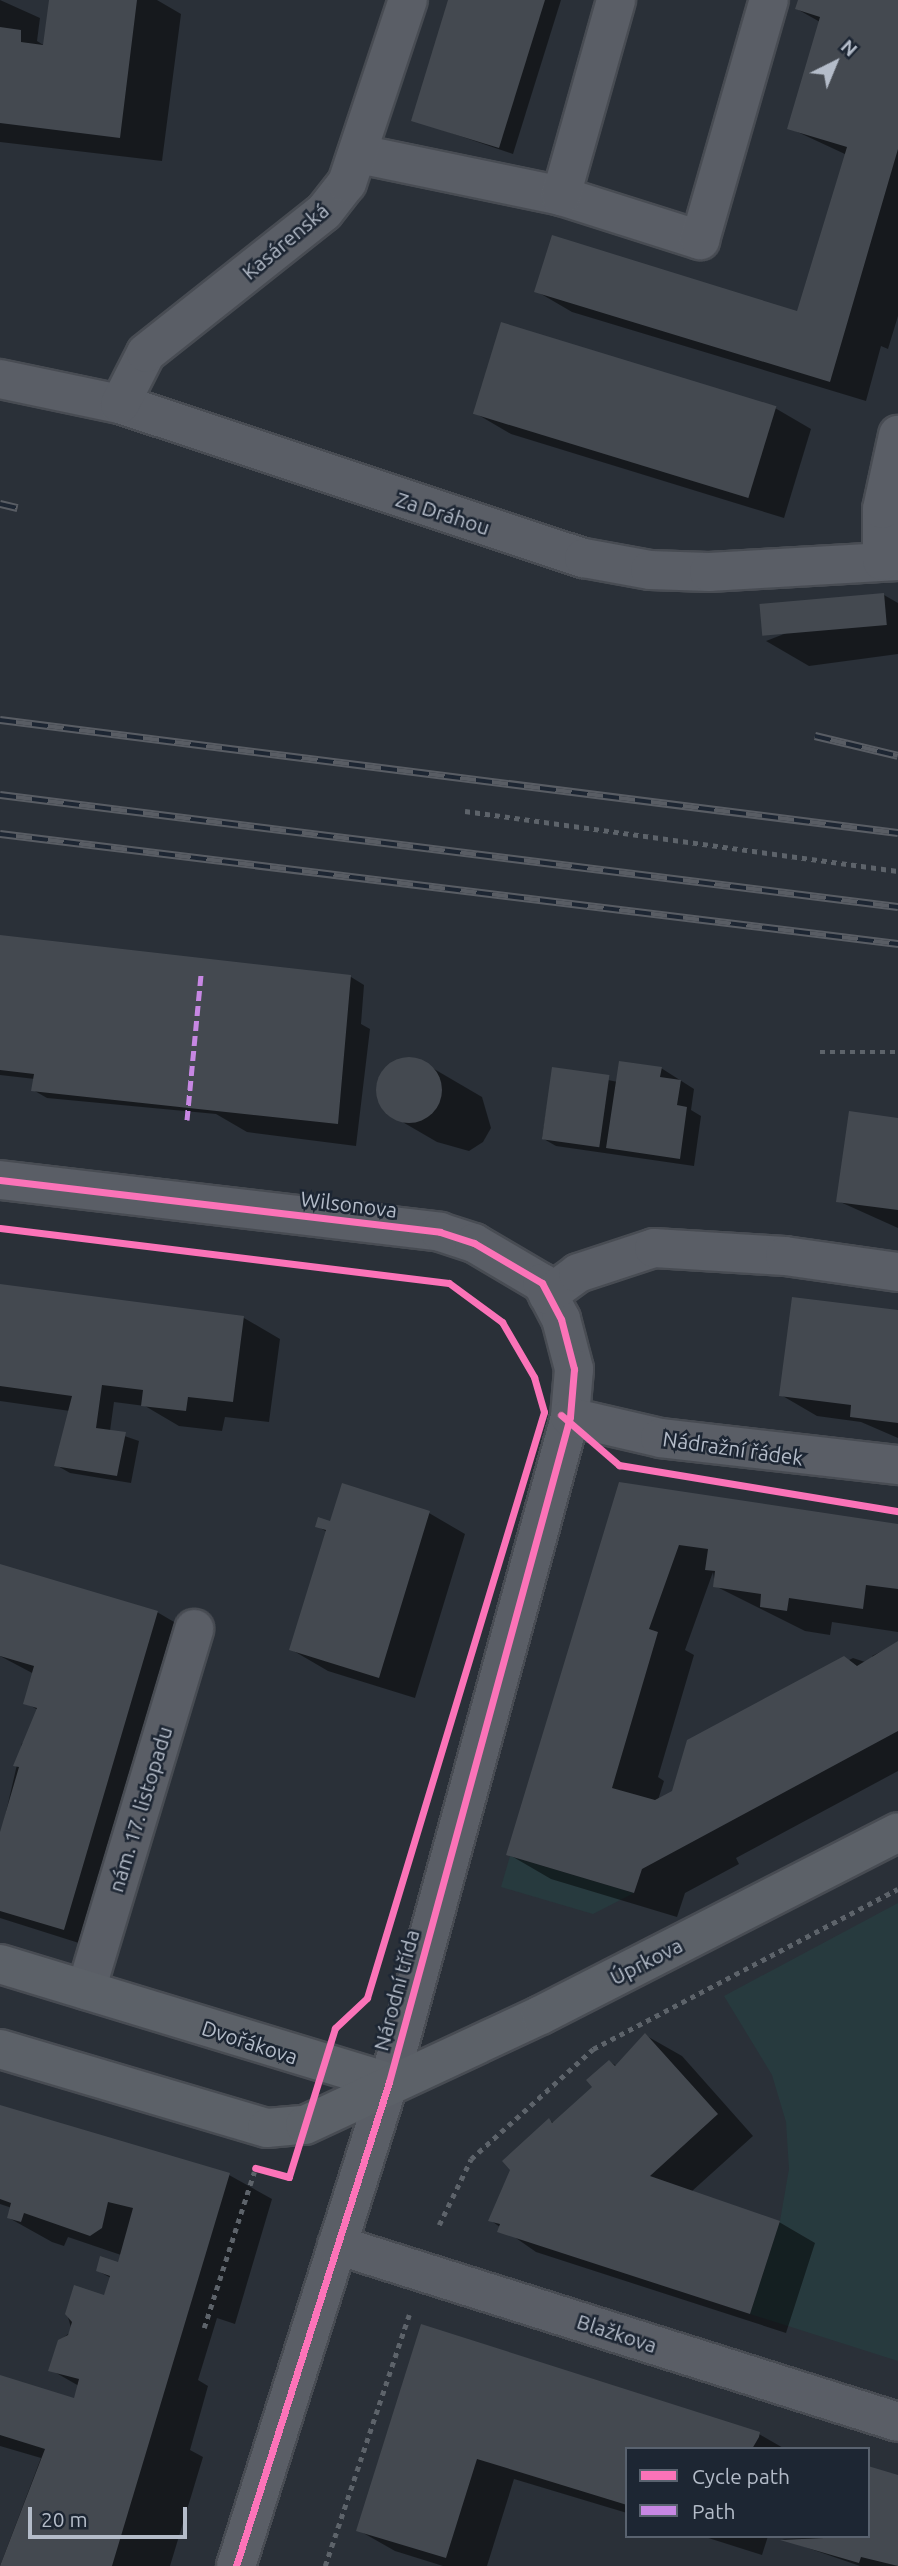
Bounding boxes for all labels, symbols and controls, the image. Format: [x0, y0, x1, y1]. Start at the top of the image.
north arrow [800, 28, 870, 98]
text: N [837, 35, 862, 61]
street label: Kasárenská [236, 197, 334, 285]
street label: Za Dráhou [393, 486, 493, 540]
street label: Wilsonova [299, 1186, 399, 1222]
street label: Nádražní řádek [661, 1426, 805, 1470]
street label: nám. 17. listopadu [103, 1723, 177, 1895]
street label: Národní třída [368, 1927, 424, 2053]
street label: Úprkova [606, 1932, 686, 1990]
street label: Dvořákova [199, 2015, 301, 2069]
street label: Blažkova [574, 2308, 660, 2358]
legend [625, 2447, 870, 2538]
text: Cycle path [692, 2464, 790, 2488]
scale bar [32, 2492, 191, 2536]
text: Path [692, 2499, 735, 2523]
text: 20 m [41, 2507, 88, 2531]

